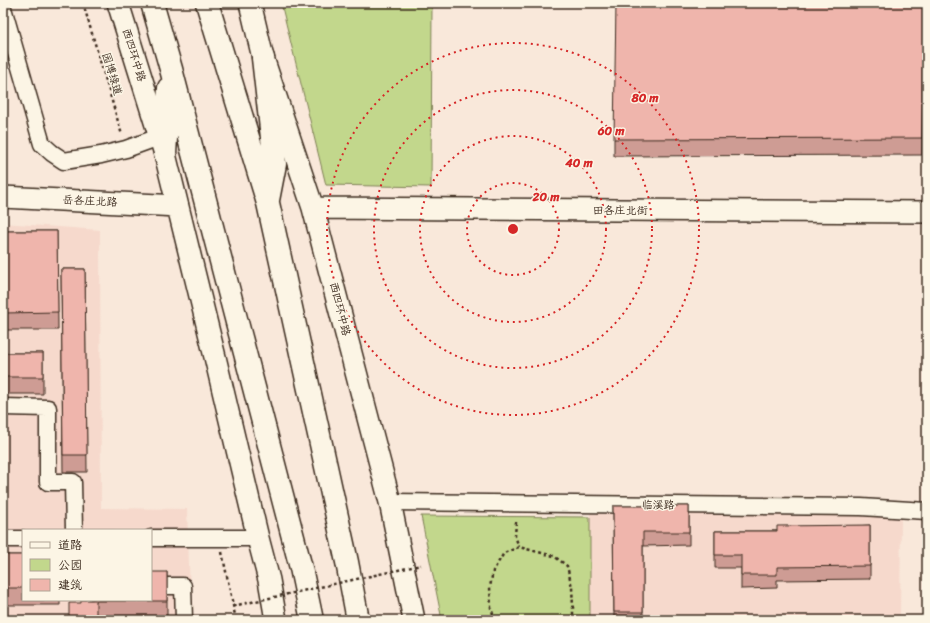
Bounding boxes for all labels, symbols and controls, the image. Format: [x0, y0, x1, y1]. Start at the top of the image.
street label: 西四环中路 [117, 26, 151, 84]
street label: 园博绿道 [96, 50, 128, 98]
text: 80 m [630, 87, 659, 109]
text: 60 m [597, 120, 625, 142]
text: 40 m [564, 152, 593, 174]
text: 20 m [532, 186, 560, 208]
street label: 岳各庄北路 [62, 190, 118, 212]
street label: 田各庄北街 [593, 201, 648, 220]
centre of rings [506, 222, 520, 236]
street label: 西四环中路 [324, 280, 356, 338]
street label: 临溪路 [641, 495, 675, 515]
legend [22, 529, 152, 601]
text: 道路 [58, 534, 82, 556]
text: 公园 [58, 554, 82, 576]
text: 建筑 [58, 574, 82, 596]

